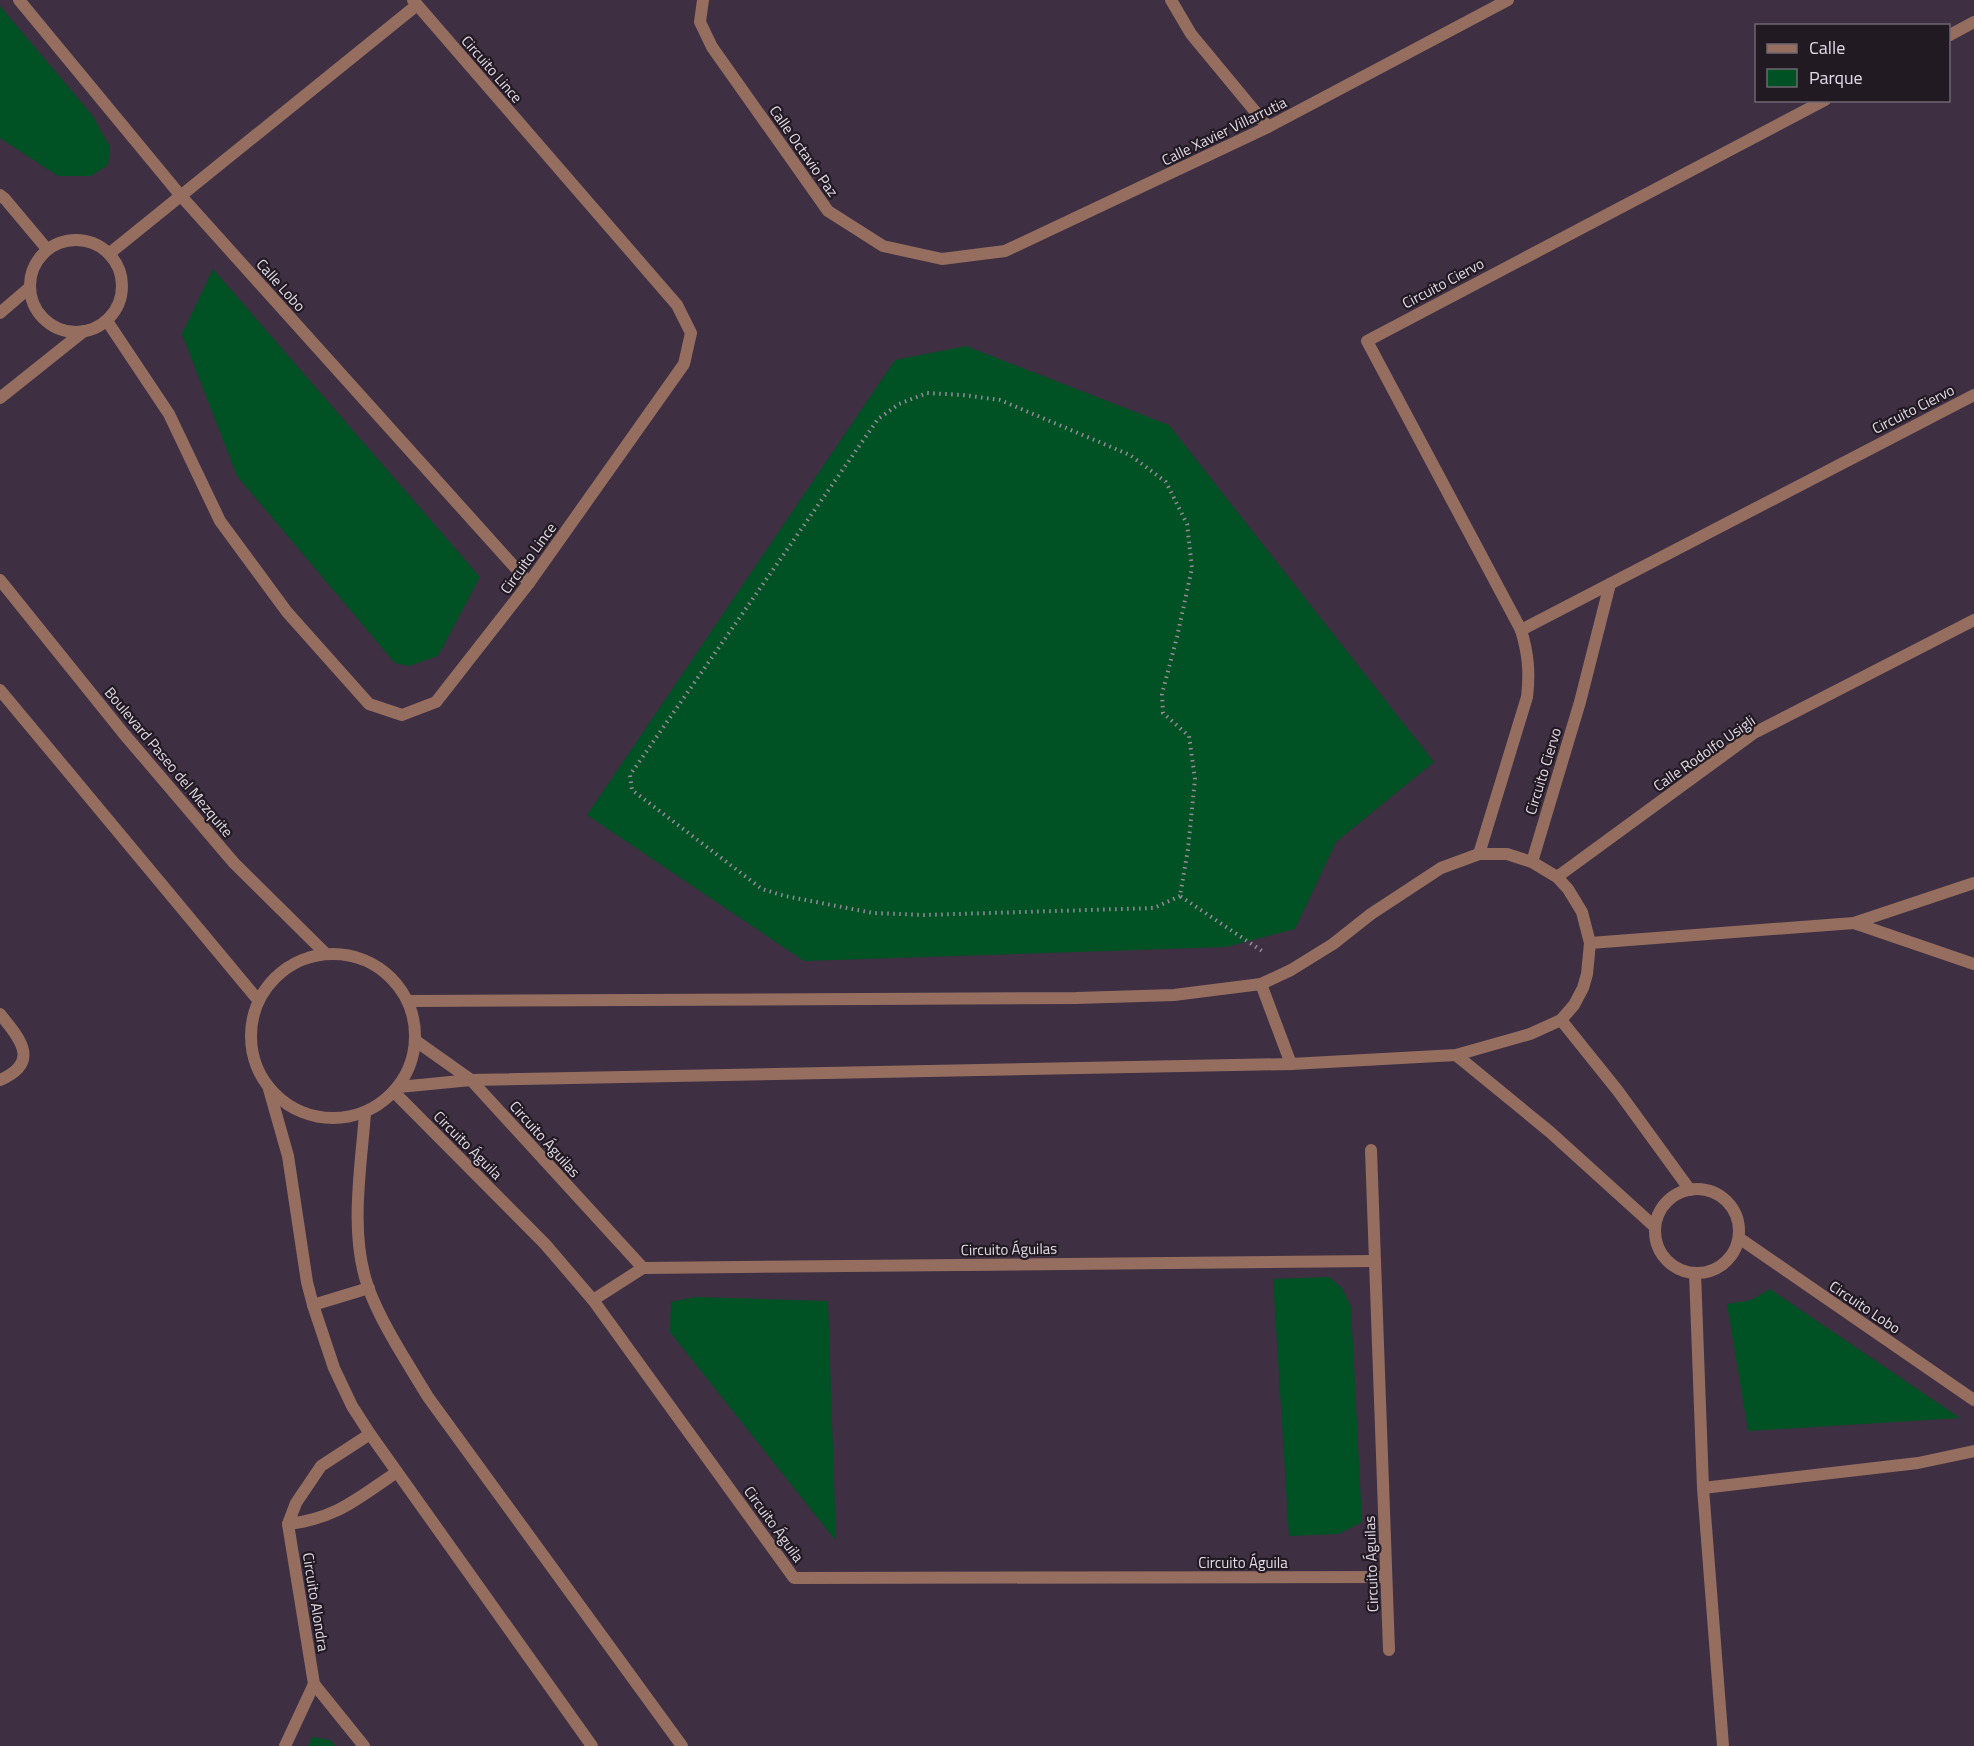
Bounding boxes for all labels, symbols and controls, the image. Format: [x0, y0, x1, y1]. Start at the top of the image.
legend [1755, 24, 1950, 102]
street label: Circuito Lince [456, 30, 528, 108]
text: Calle [1809, 34, 1845, 61]
text: Parque [1809, 64, 1863, 91]
street label: Calle Xavier Villarrutia [1158, 90, 1291, 171]
street label: Calle Octavio Paz [764, 100, 844, 202]
street label: Circuito Ciervo [1398, 252, 1488, 314]
street label: Calle Lobo [251, 253, 311, 317]
street label: Circuito Ciervo [1868, 378, 1958, 440]
street label: Circuito Lince [494, 518, 562, 598]
street label: Boulevard Paseo del Mezquite [99, 682, 239, 842]
street label: Calle Rodolfo Usigli [1648, 709, 1760, 797]
street label: Circuito Ciervo [1519, 725, 1567, 817]
street label: Circuito Águilas [504, 1095, 586, 1183]
street label: Circuito Águila [428, 1105, 508, 1185]
street label: Circuito Águilas [961, 1237, 1057, 1261]
street label: Circuito Lobo [1825, 1275, 1905, 1339]
street label: Circuito Águila [738, 1481, 810, 1567]
street label: Circuito Águilas [1358, 1515, 1384, 1613]
street label: Circuito Alondra [297, 1551, 335, 1654]
street label: Circuito Águila [1198, 1551, 1288, 1574]

